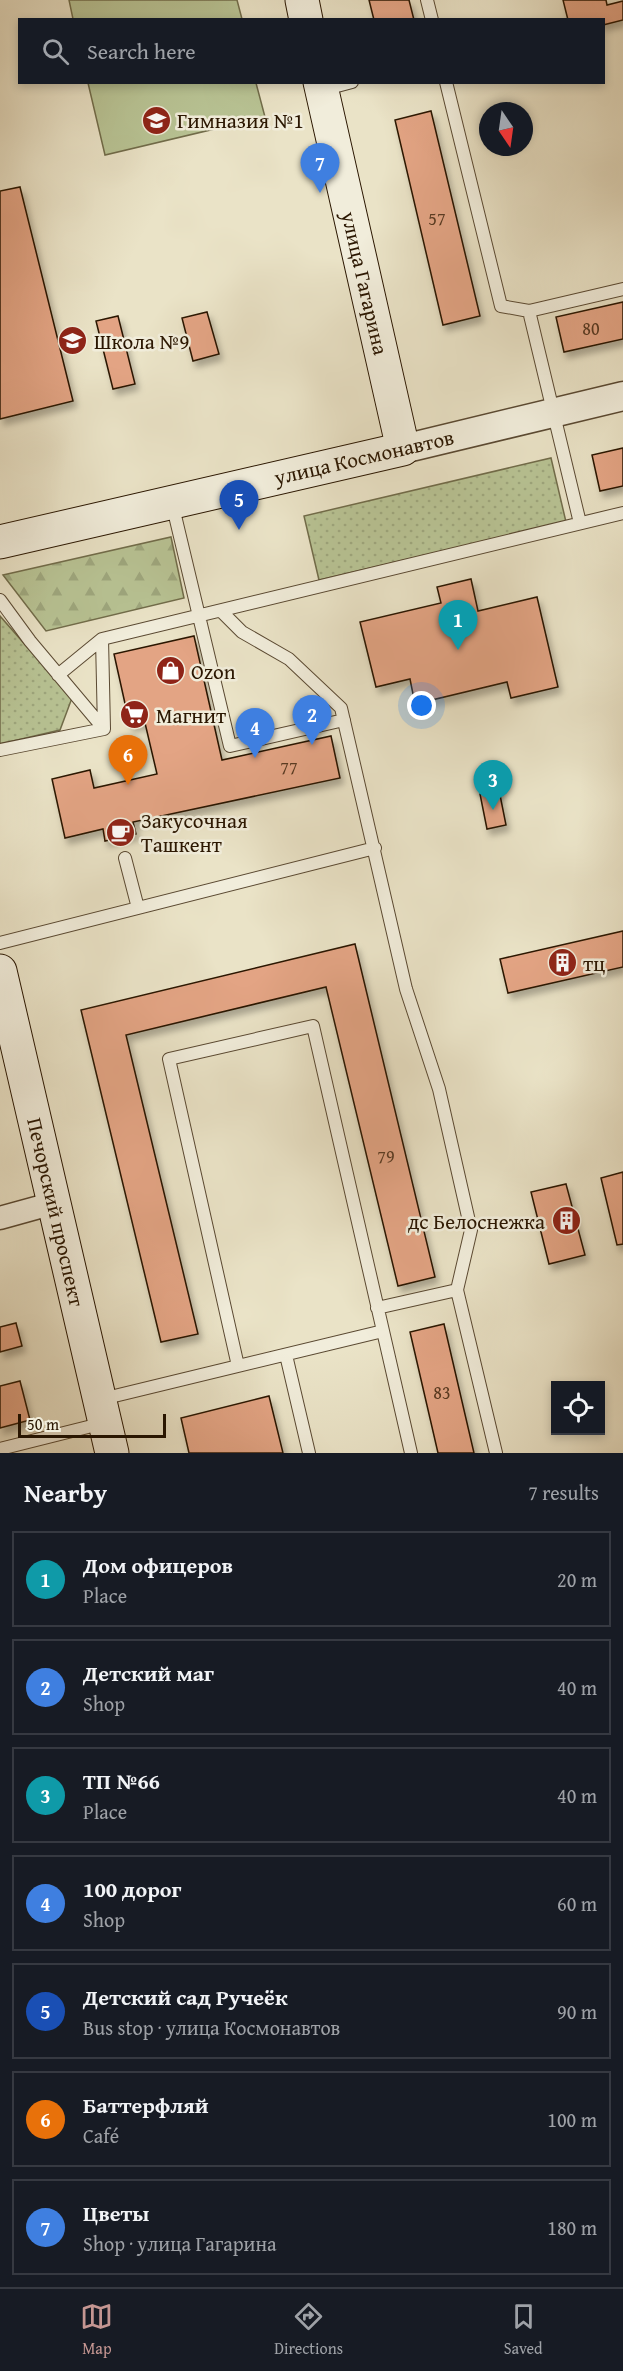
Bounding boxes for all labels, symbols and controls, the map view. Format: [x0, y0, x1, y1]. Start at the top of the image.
search box [18, 18, 605, 84]
icon: search [39, 35, 72, 68]
text: Search here [87, 35, 196, 67]
north arrow [479, 102, 533, 156]
school or university icon: Гимназия №1 [140, 104, 172, 136]
place label: Гимназия №1 [177, 105, 304, 136]
pin: 7 [300, 144, 340, 193]
house number: 57 [428, 205, 446, 232]
street label: улица Гагарина [333, 207, 397, 358]
house number: 80 [582, 315, 600, 342]
school or university icon: Школа №9 [57, 325, 89, 357]
place label: Школа №9 [94, 326, 189, 357]
street label: улица Космонавтов [270, 421, 457, 493]
pin: 5 [220, 480, 258, 530]
pin: 1 [438, 600, 478, 650]
shop icon: Ozon [154, 655, 186, 687]
place label: Ozon [191, 656, 236, 687]
your location [407, 691, 436, 720]
pin: 2 [292, 696, 332, 745]
supermarket icon: Магнит [119, 699, 151, 731]
place label: Магнит [156, 700, 226, 731]
pin: 4 [236, 708, 274, 758]
pin: 6 [108, 736, 148, 785]
house number: 77 [280, 754, 298, 781]
pin: 3 [474, 760, 512, 810]
place label: Закусочная Ташкент [141, 805, 248, 860]
cafe icon: Закусочная Ташкент [104, 816, 136, 848]
building icon: тц [546, 947, 578, 979]
place label: тц [583, 948, 605, 979]
street label: Печорский проспект [19, 1115, 93, 1309]
house number: 79 [377, 1143, 395, 1170]
building icon: дс Белоснежка [550, 1205, 582, 1237]
place label: дс Белоснежка [408, 1206, 545, 1237]
house number: 83 [433, 1379, 451, 1406]
map controls [551, 1381, 605, 1435]
button: locate [551, 1381, 605, 1435]
scale bar [18, 1411, 166, 1438]
text: 50 m [27, 1412, 59, 1436]
text: Nearby [24, 1473, 107, 1512]
text: 7 results [528, 1478, 599, 1507]
text: Дом офицеров [83, 1549, 233, 1581]
text: 1 [40, 1565, 51, 1594]
text: 20 m [557, 1565, 597, 1594]
text: Place [83, 1581, 127, 1610]
text: Детский маг [83, 1657, 214, 1689]
text: 2 [40, 1673, 51, 1702]
text: 40 m [557, 1673, 597, 1702]
text: Shop [83, 1689, 125, 1718]
text: ТП №66 [83, 1765, 160, 1797]
text: 3 [40, 1781, 51, 1810]
text: 40 m [557, 1781, 597, 1810]
text: Place [83, 1797, 127, 1826]
text: 100 дорог [83, 1873, 181, 1905]
text: 4 [40, 1889, 51, 1918]
text: 60 m [557, 1889, 597, 1918]
text: Shop [83, 1905, 125, 1934]
text: Детский сад Ручеёк [83, 1981, 288, 2013]
text: 5 [40, 1997, 51, 2026]
text: 90 m [557, 1997, 597, 2026]
text: Bus stop · улица Космонавтов [83, 2013, 340, 2042]
text: Баттерфляй [83, 2089, 209, 2121]
text: 6 [40, 2105, 51, 2134]
text: 100 m [547, 2105, 597, 2134]
text: Café [83, 2121, 119, 2150]
text: Цветы [83, 2197, 149, 2229]
text: 7 [40, 2213, 51, 2242]
text: 180 m [547, 2213, 597, 2242]
text: Shop · улица Гагарина [83, 2229, 277, 2258]
tab: Map [80, 2300, 113, 2360]
tab: Directions [274, 2300, 343, 2360]
tab: Saved [504, 2300, 543, 2360]

